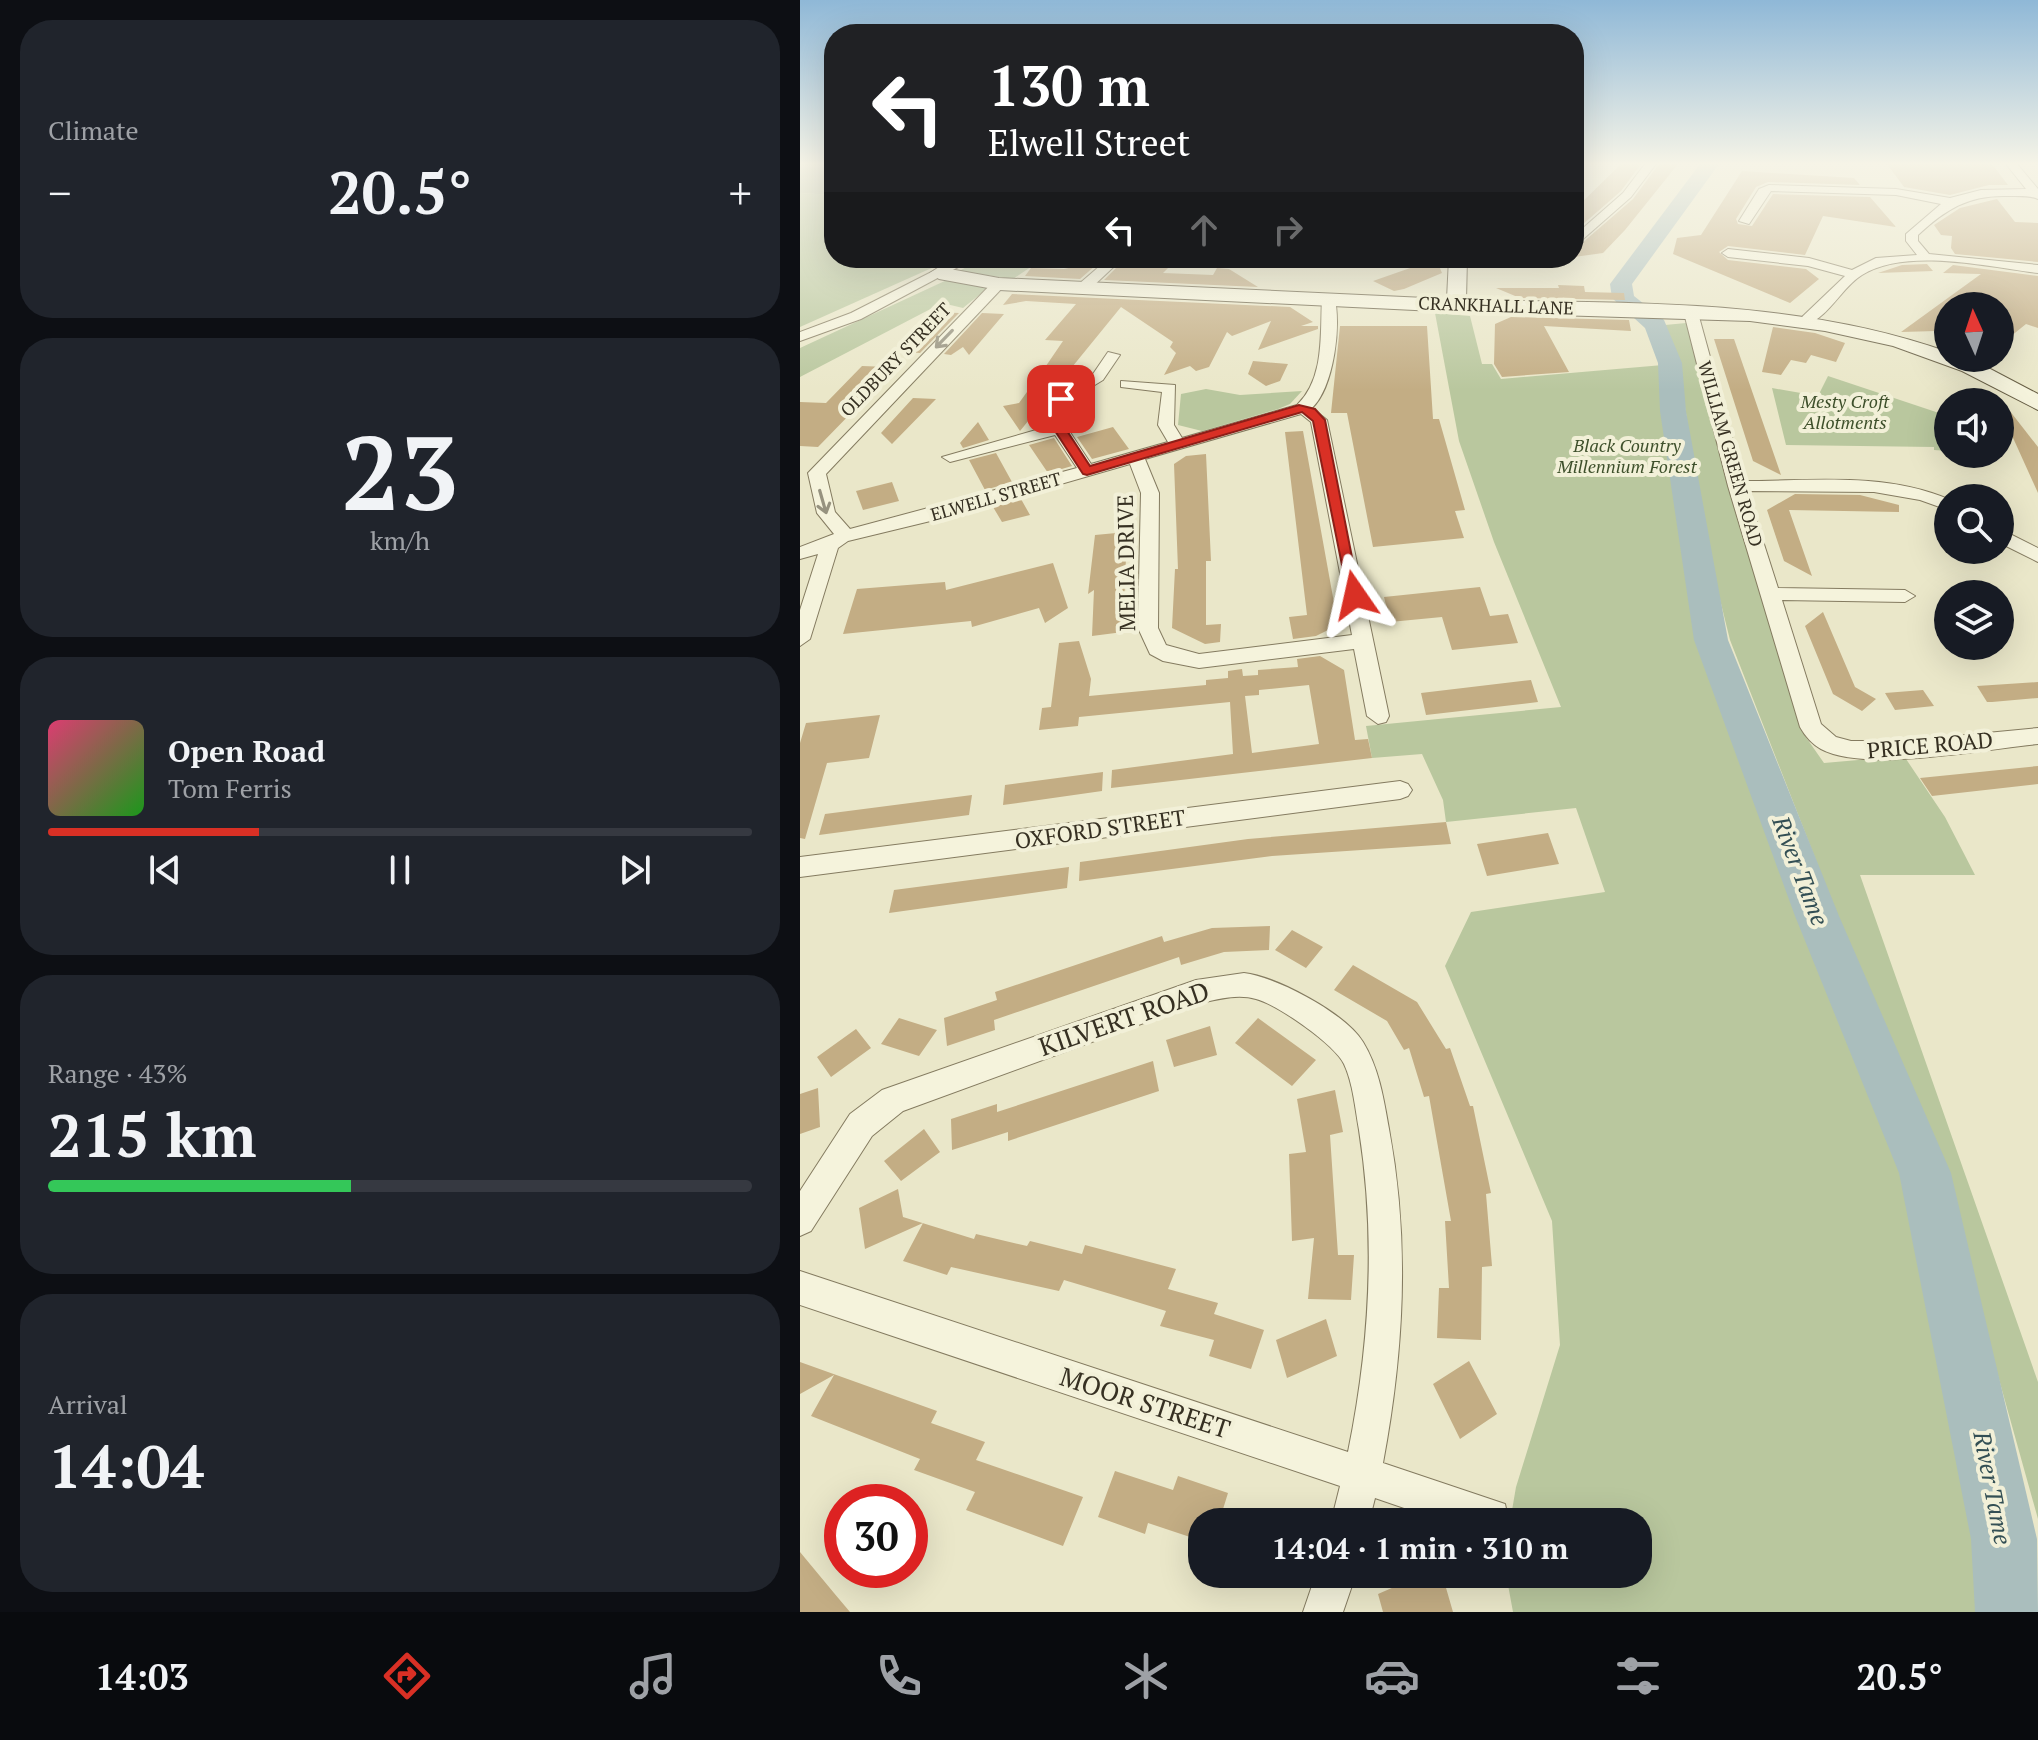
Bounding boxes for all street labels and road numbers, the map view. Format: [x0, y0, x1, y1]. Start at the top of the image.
street label: CRANKHALL LANE [1418, 290, 1574, 320]
street label: OLDBURY STREET [835, 297, 956, 422]
street label: WILLIAM GREEN ROAD [1693, 358, 1769, 549]
street label: ELWELL STREET [928, 466, 1064, 526]
street label: MELIA DRIVE [1110, 494, 1141, 632]
street label: PRICE ROAD [1866, 725, 1994, 764]
street label: OXFORD STREET [1013, 802, 1188, 855]
street label: KILVERT ROAD [1034, 973, 1213, 1063]
street label: MOOR STREET [1056, 1359, 1235, 1446]

